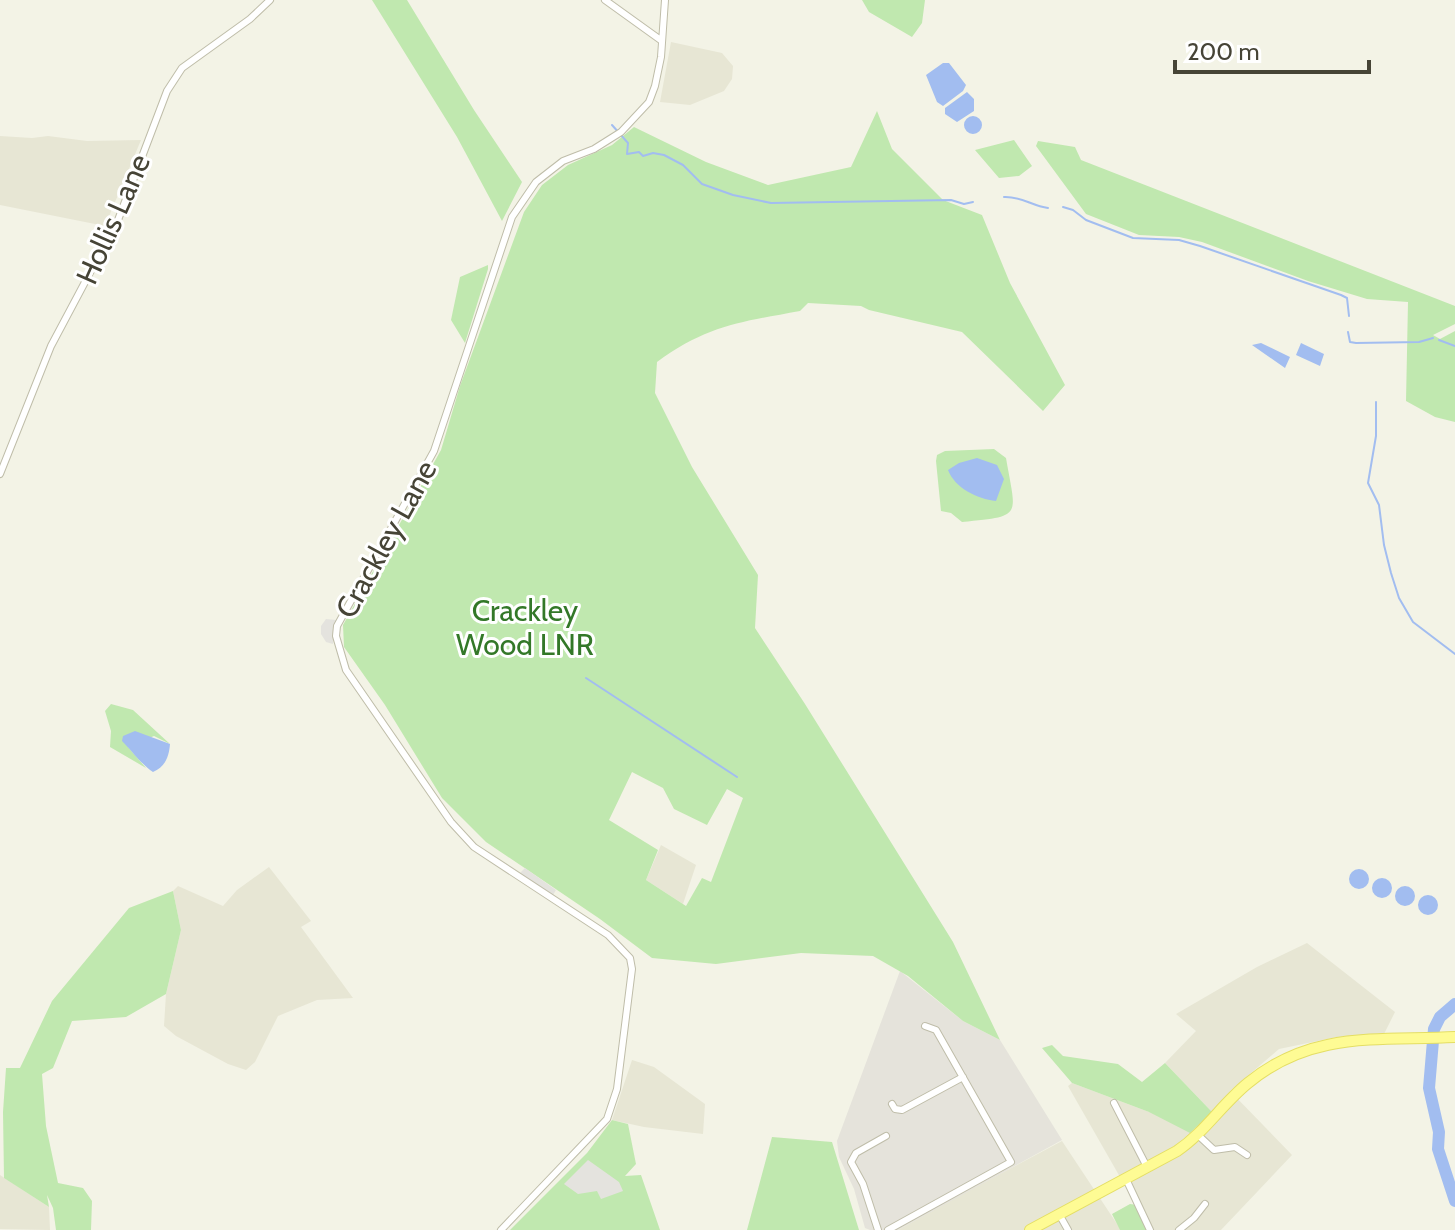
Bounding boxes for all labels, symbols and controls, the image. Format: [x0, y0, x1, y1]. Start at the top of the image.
scale bar [1175, 24, 1369, 74]
text: 200 m [1187, 37, 1260, 66]
street label: Hollis Lane [68, 148, 158, 290]
street label: Crackley Lane [327, 454, 445, 624]
park label: Crackley Wood LNR [456, 592, 594, 663]

